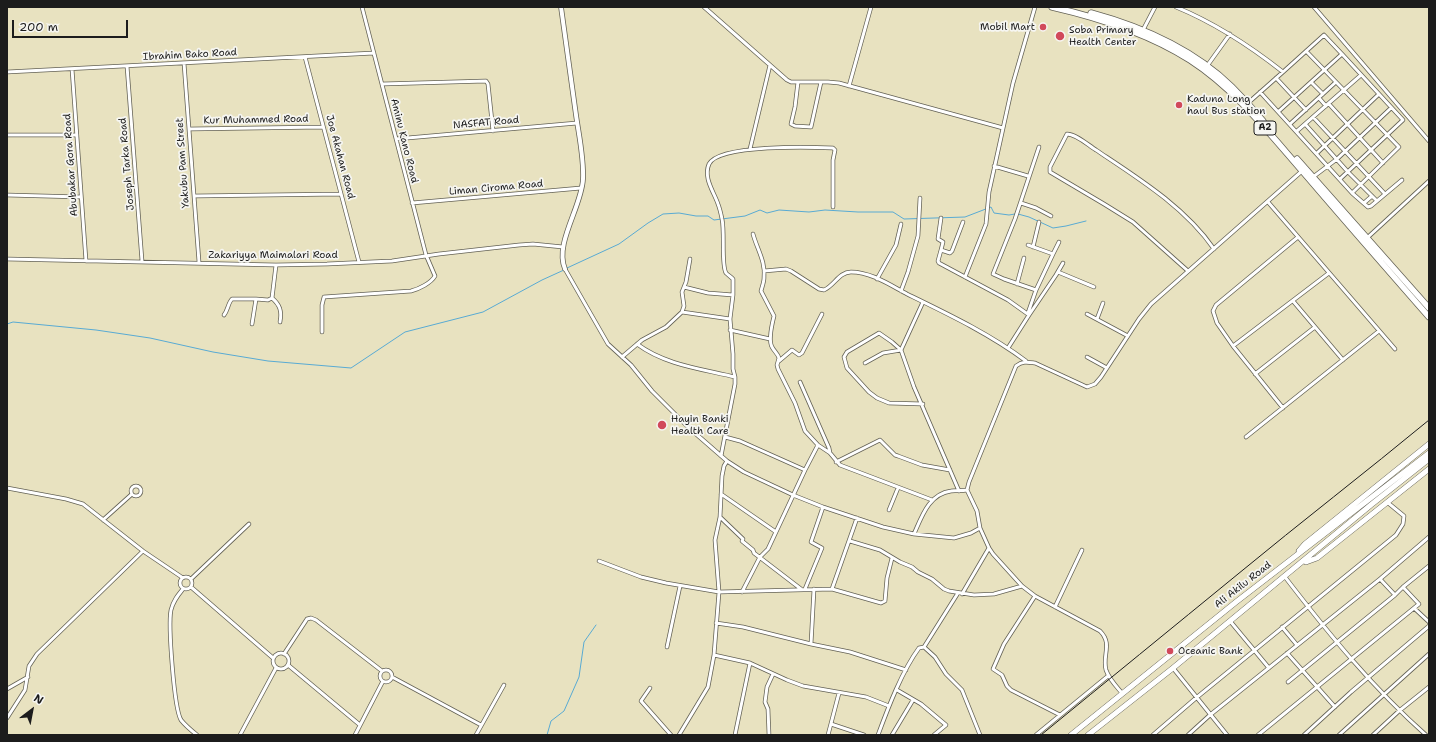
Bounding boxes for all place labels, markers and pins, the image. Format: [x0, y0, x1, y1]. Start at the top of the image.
place label: Mobil Mart [980, 21, 1035, 33]
marker: Mobil Mart [1038, 22, 1048, 32]
place label: Soba Primary Health Center [1069, 24, 1137, 48]
marker: Soba Primary Health Center [1054, 30, 1066, 42]
place label: Kaduna Long haul Bus station [1187, 93, 1265, 116]
marker: Kaduna Long haul Bus station [1174, 100, 1184, 110]
place label: Hayin Banki Health Care [671, 413, 729, 436]
marker: Hayin Banki Health Care [656, 419, 668, 431]
place label: Oceanic Bank [1178, 645, 1243, 657]
marker: Oceanic Bank [1165, 646, 1175, 656]

